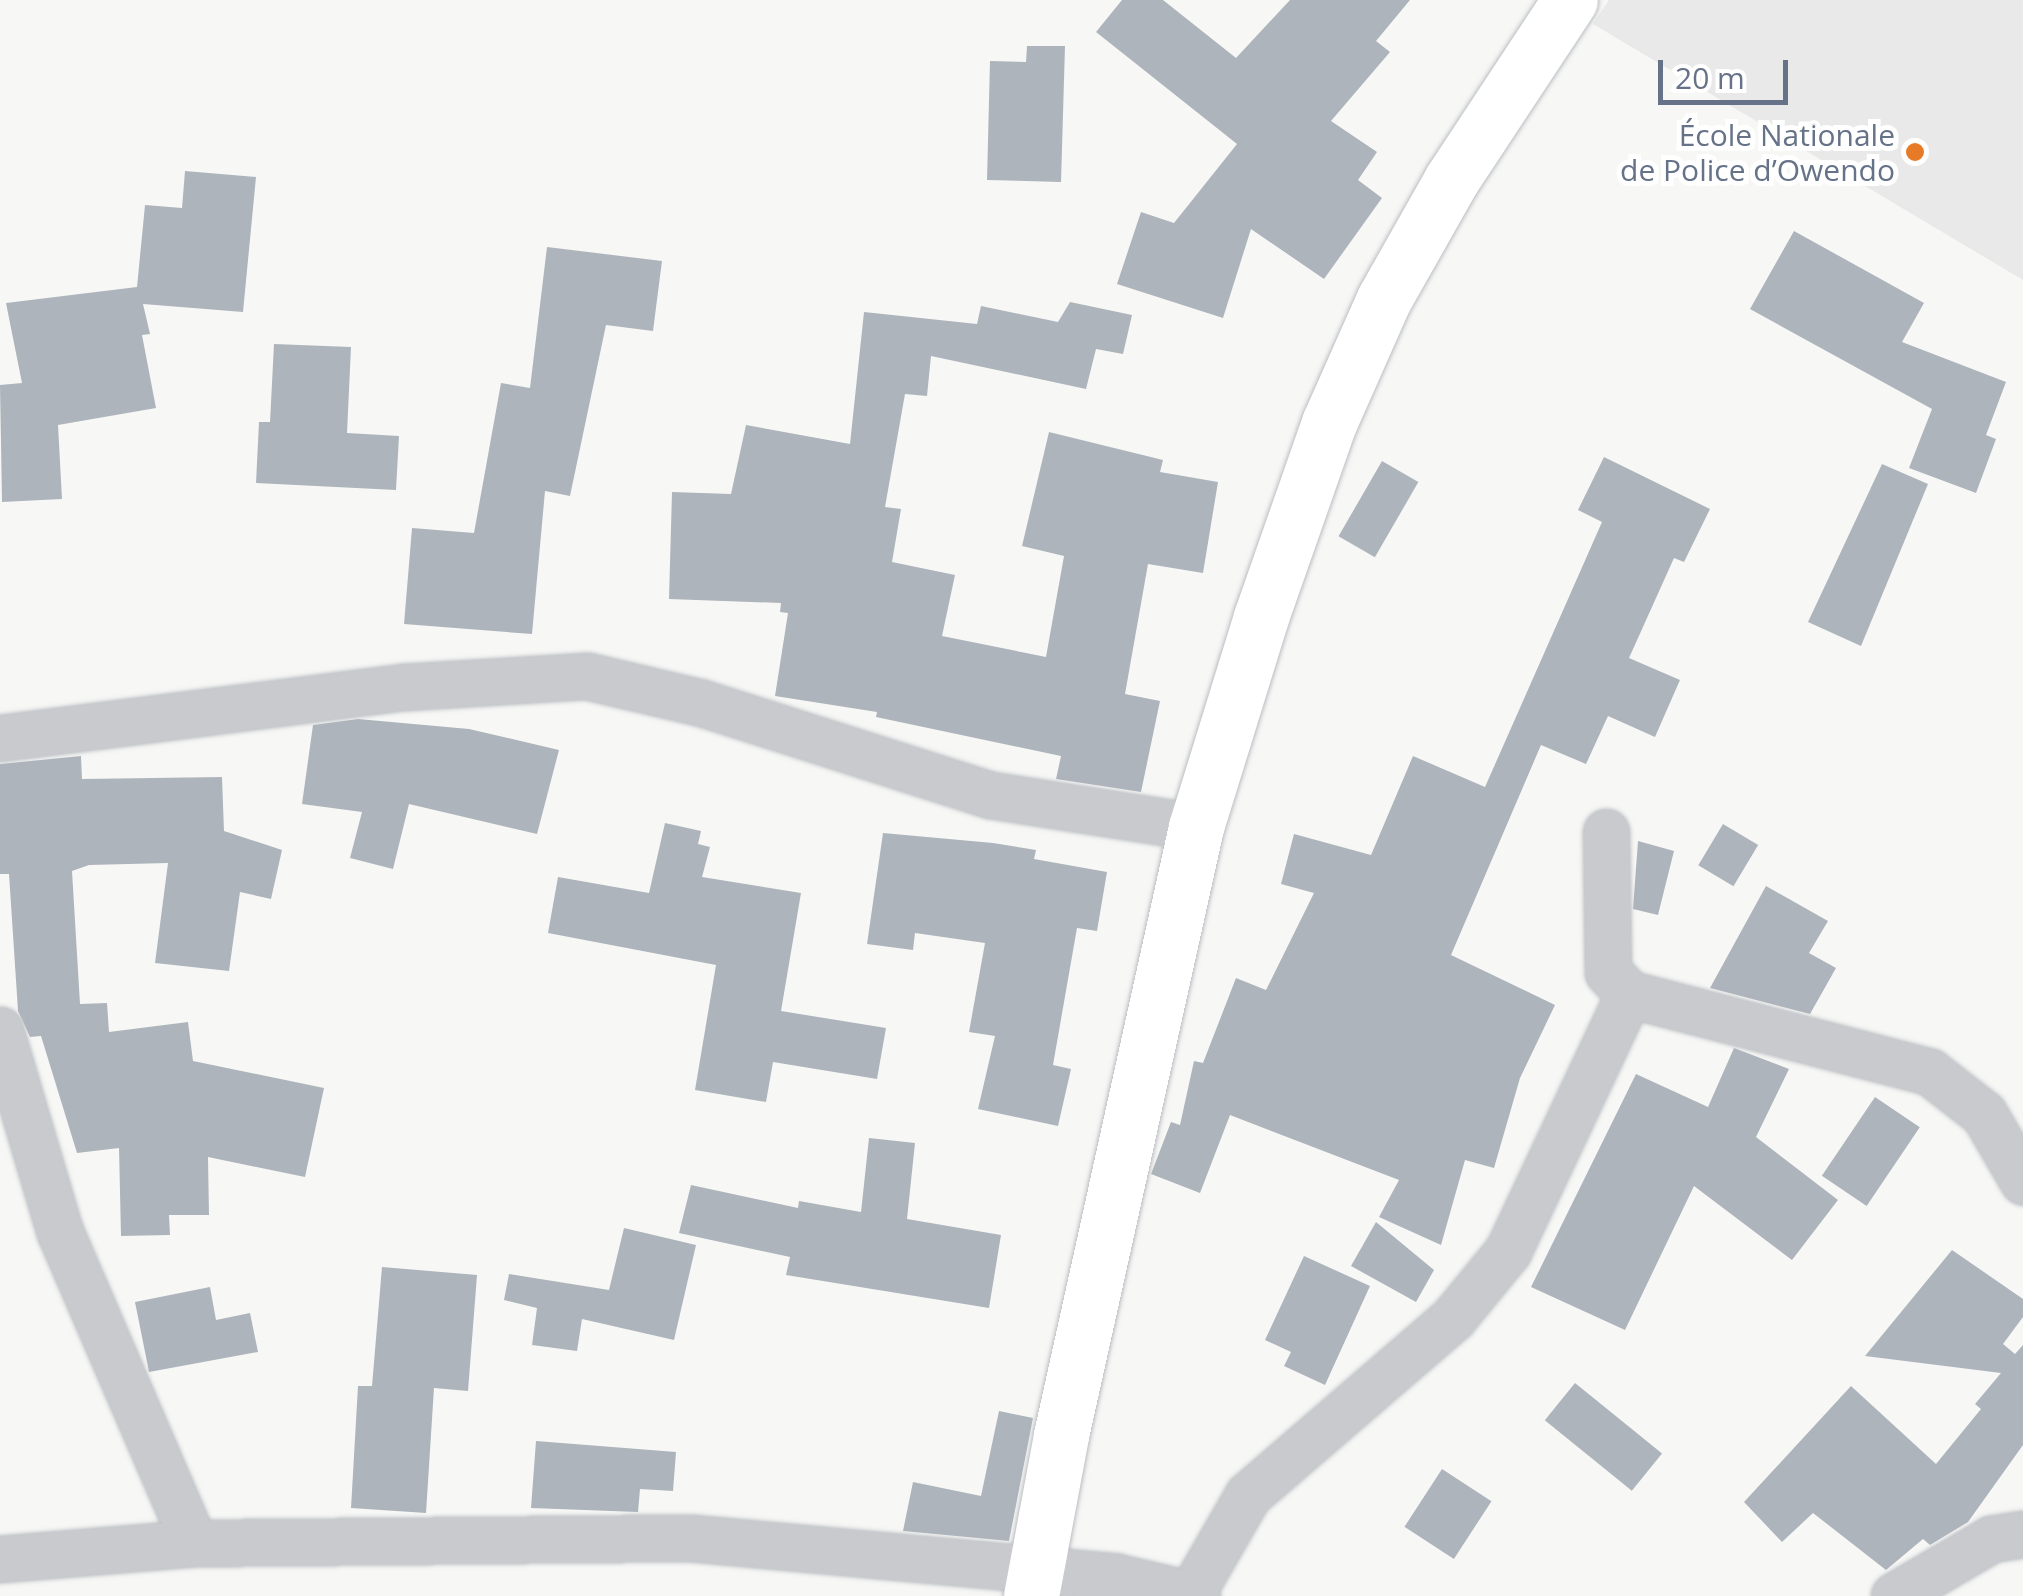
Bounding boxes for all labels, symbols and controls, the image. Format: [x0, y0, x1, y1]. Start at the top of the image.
scale bar [1663, 40, 1793, 102]
text: 20 m [1675, 57, 1745, 98]
place label: École Nationale de Police d’Owendo [1620, 117, 1895, 188]
marker: École Nationale de Police d’Owendo [1904, 141, 1926, 163]

